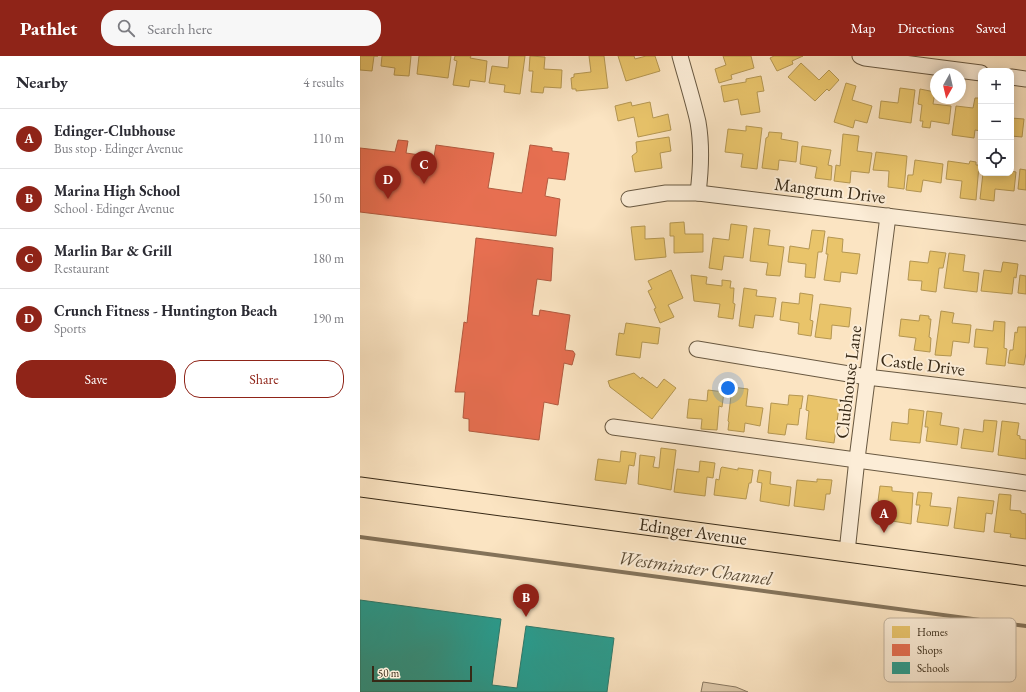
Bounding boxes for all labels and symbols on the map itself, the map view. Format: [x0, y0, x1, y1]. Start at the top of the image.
north arrow [930, 68, 966, 104]
pin: C [411, 151, 437, 184]
pin: D [375, 166, 401, 199]
street label: Mangrum Drive [773, 172, 887, 208]
street label: Clubhouse Lane [830, 324, 866, 440]
street label: Castle Drive [880, 347, 966, 381]
your location [718, 378, 738, 398]
pin: A [871, 500, 897, 533]
street label: Edinger Avenue [637, 512, 749, 550]
water label: Westminster Channel [616, 545, 774, 591]
pin: B [513, 584, 539, 617]
legend [884, 618, 1016, 682]
text: Homes [917, 625, 948, 639]
text: Shops [917, 643, 943, 657]
text: Schools [917, 661, 950, 675]
scale bar [372, 664, 472, 683]

